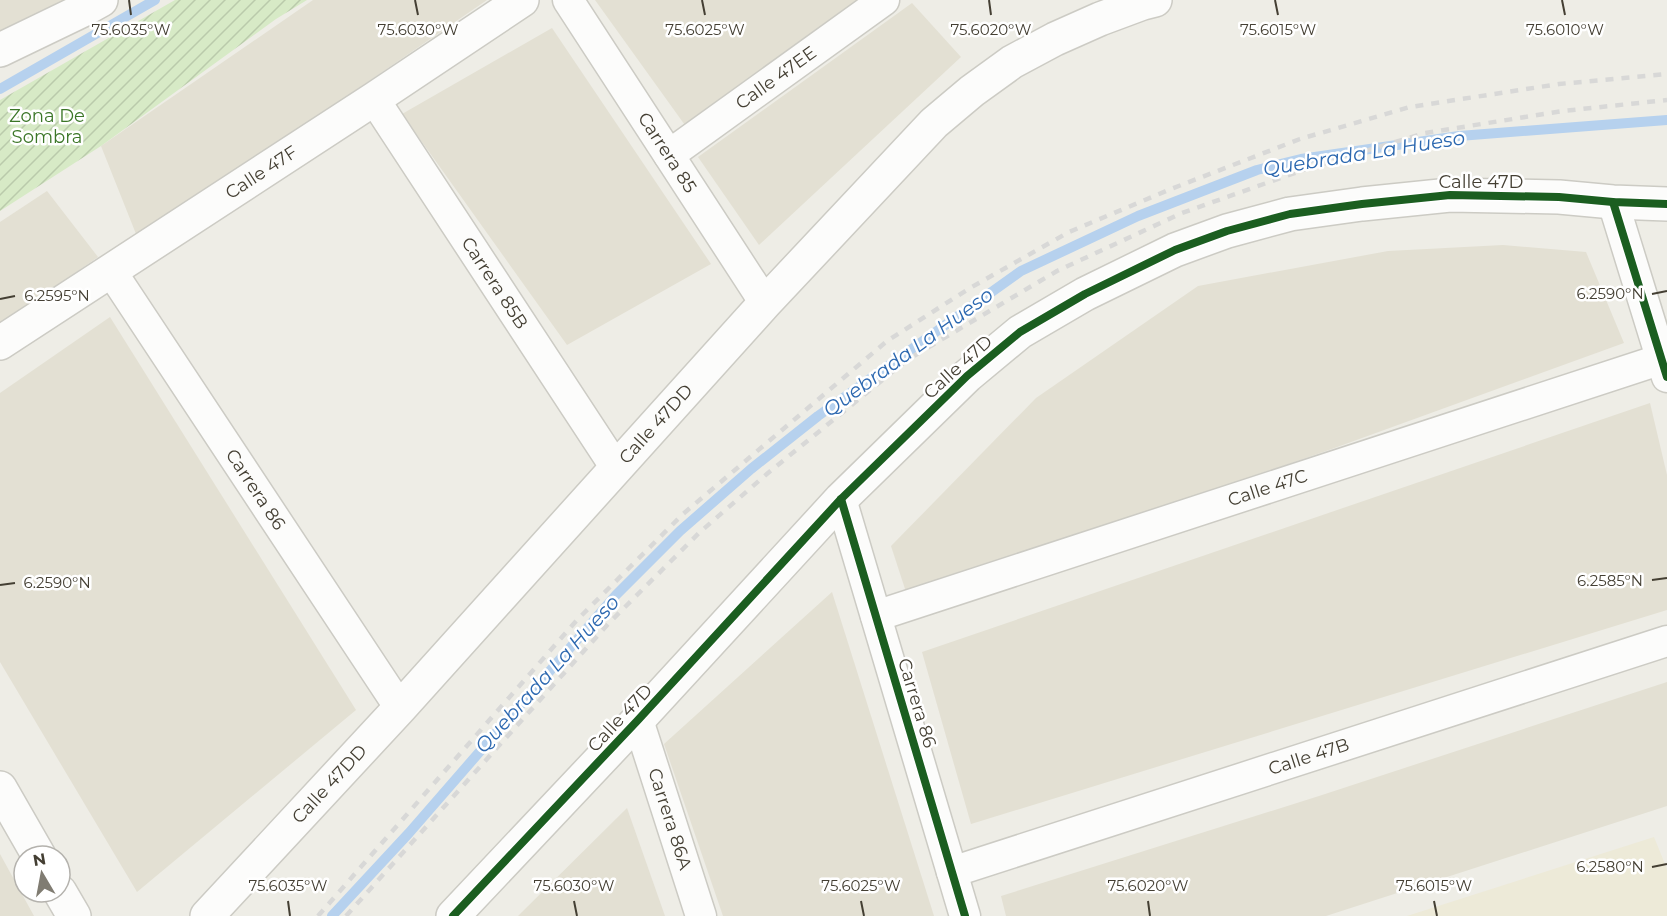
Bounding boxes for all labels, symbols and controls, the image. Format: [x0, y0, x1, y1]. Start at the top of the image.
text: 75.6035°W [92, 20, 171, 39]
text: 75.6030°W [378, 20, 459, 39]
text: 75.6025°W [665, 20, 745, 39]
text: 75.6020°W [951, 20, 1032, 39]
text: 75.6015°W [1240, 20, 1316, 39]
text: 75.6010°W [1526, 20, 1604, 39]
street label: Calle 47EE [731, 41, 821, 114]
park label: Zona De Sombra [9, 105, 85, 148]
street label: Carrera 85 [633, 108, 701, 197]
water label: Quebrada La Hueso [1261, 125, 1467, 181]
street label: Calle 47F [221, 141, 301, 204]
street label: Calle 47D [1439, 171, 1523, 193]
street label: Carrera 85B [457, 233, 533, 333]
water label: Quebrada La Hueso [818, 282, 998, 422]
text: 6.2590°N [1576, 284, 1644, 303]
text: 6.2595°N [24, 286, 90, 305]
street label: Calle 47D [919, 330, 997, 404]
street label: Calle 47DD [614, 380, 698, 469]
street label: Carrera 86 [221, 445, 290, 534]
street label: Calle 47C [1225, 465, 1310, 511]
text: 6.2585°N [1577, 571, 1643, 590]
text: 6.2590°N [23, 573, 91, 592]
water label: Quebrada La Hueso [470, 590, 624, 758]
street label: Carrera 86 [893, 656, 941, 750]
street label: Calle 47D [583, 679, 657, 757]
street label: Calle 47B [1266, 733, 1352, 780]
street label: Calle 47DD [287, 740, 371, 828]
street label: Carrera 86A [643, 765, 696, 873]
north arrow [12, 844, 72, 904]
text: N [31, 849, 48, 870]
text: 6.2580°N [1576, 857, 1644, 876]
text: 75.6035°W [249, 876, 328, 895]
text: 75.6030°W [534, 876, 615, 895]
text: 75.6025°W [821, 876, 901, 895]
text: 75.6020°W [1108, 876, 1189, 895]
text: 75.6015°W [1396, 876, 1472, 895]

